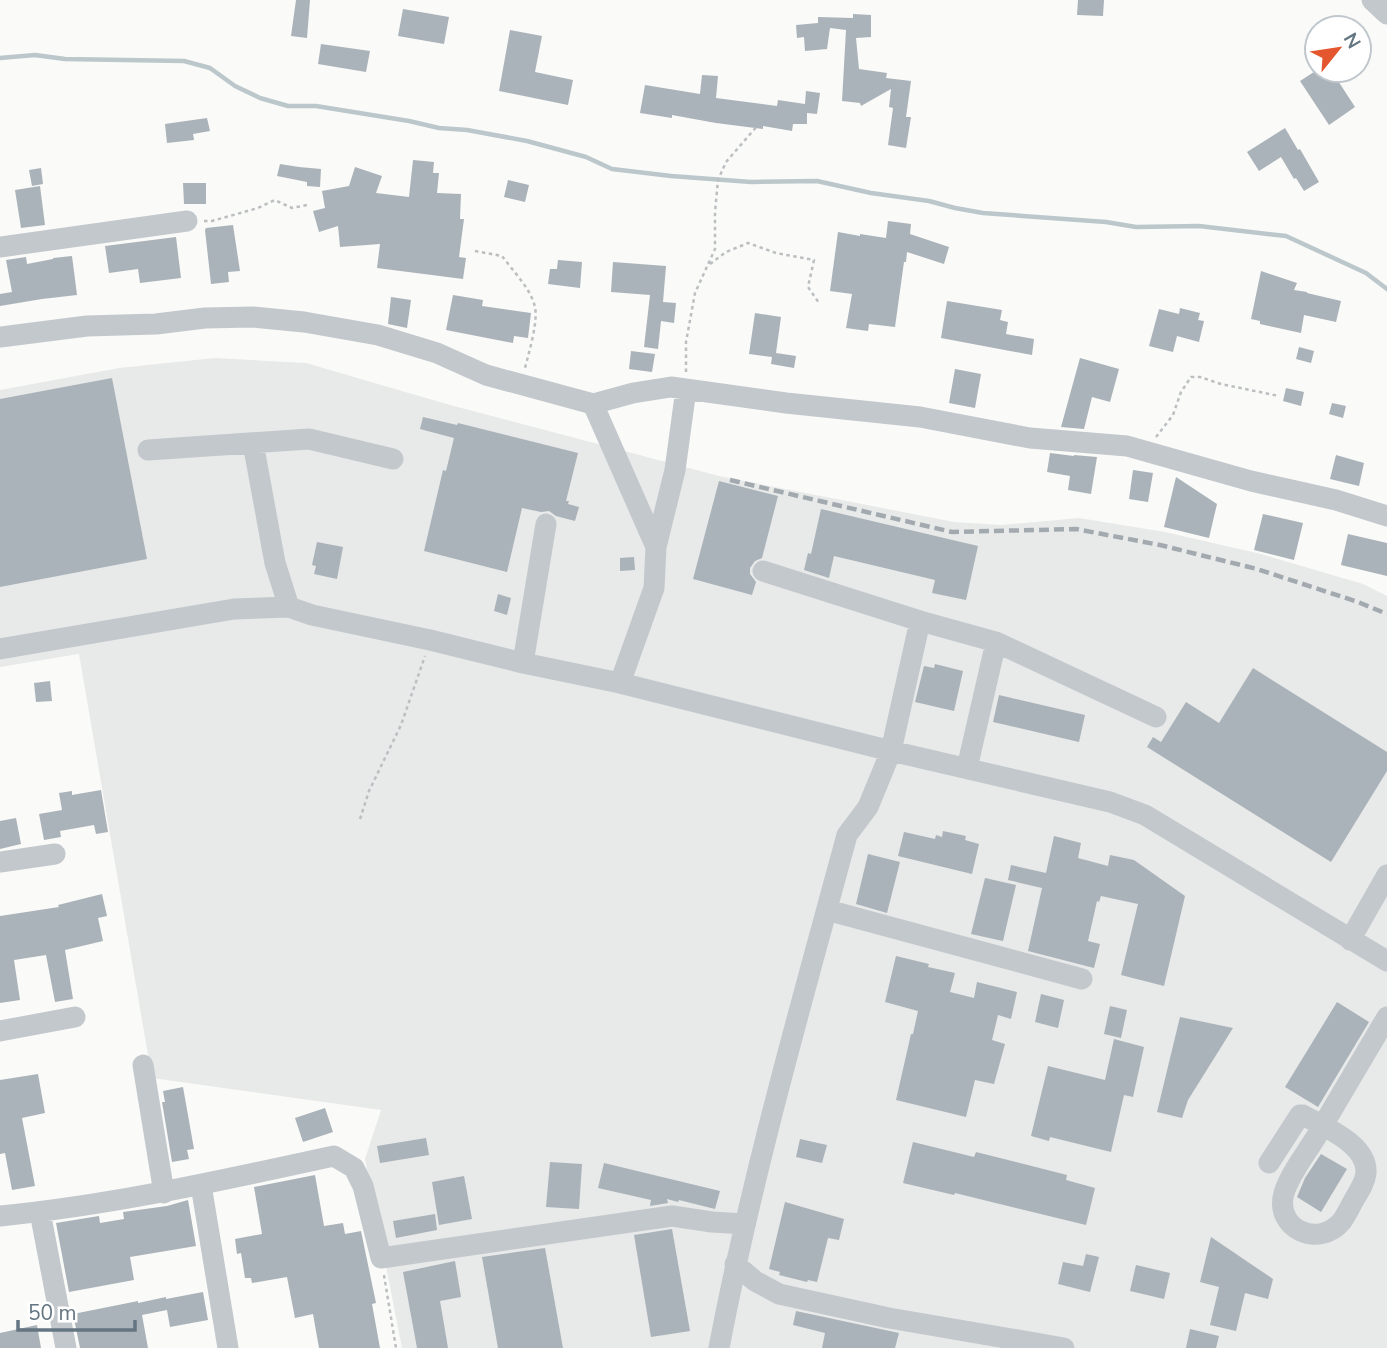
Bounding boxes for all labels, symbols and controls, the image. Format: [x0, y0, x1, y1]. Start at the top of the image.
north arrow [1303, 14, 1373, 84]
text: N [1337, 28, 1367, 54]
scale bar [18, 1288, 135, 1332]
text: 50 m [28, 1299, 77, 1327]

